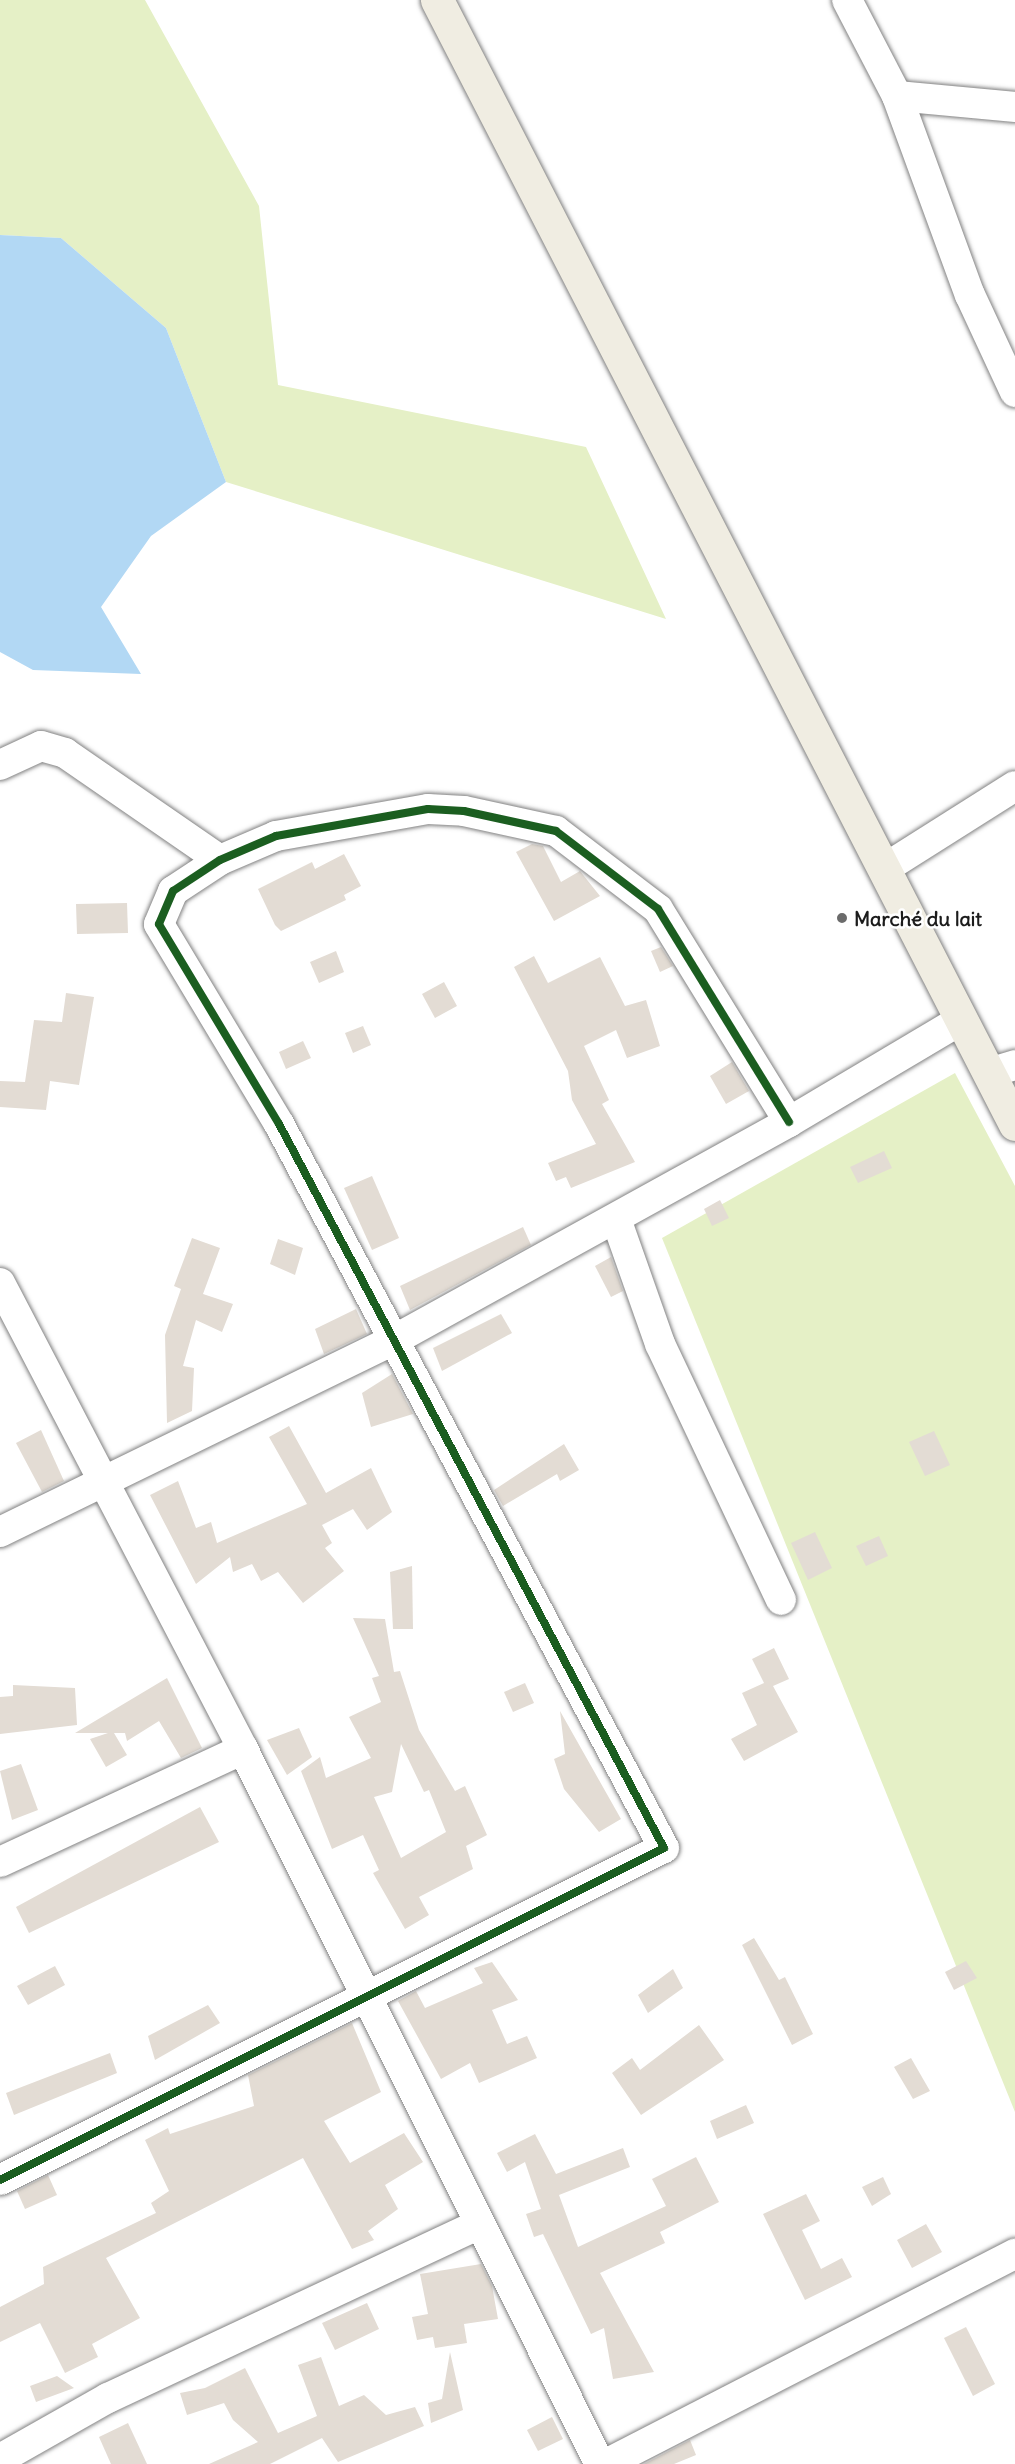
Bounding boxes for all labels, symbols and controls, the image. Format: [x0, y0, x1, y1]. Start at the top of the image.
place label: Marché du lait [854, 906, 982, 930]
marker: Marché du lait [835, 911, 849, 925]

